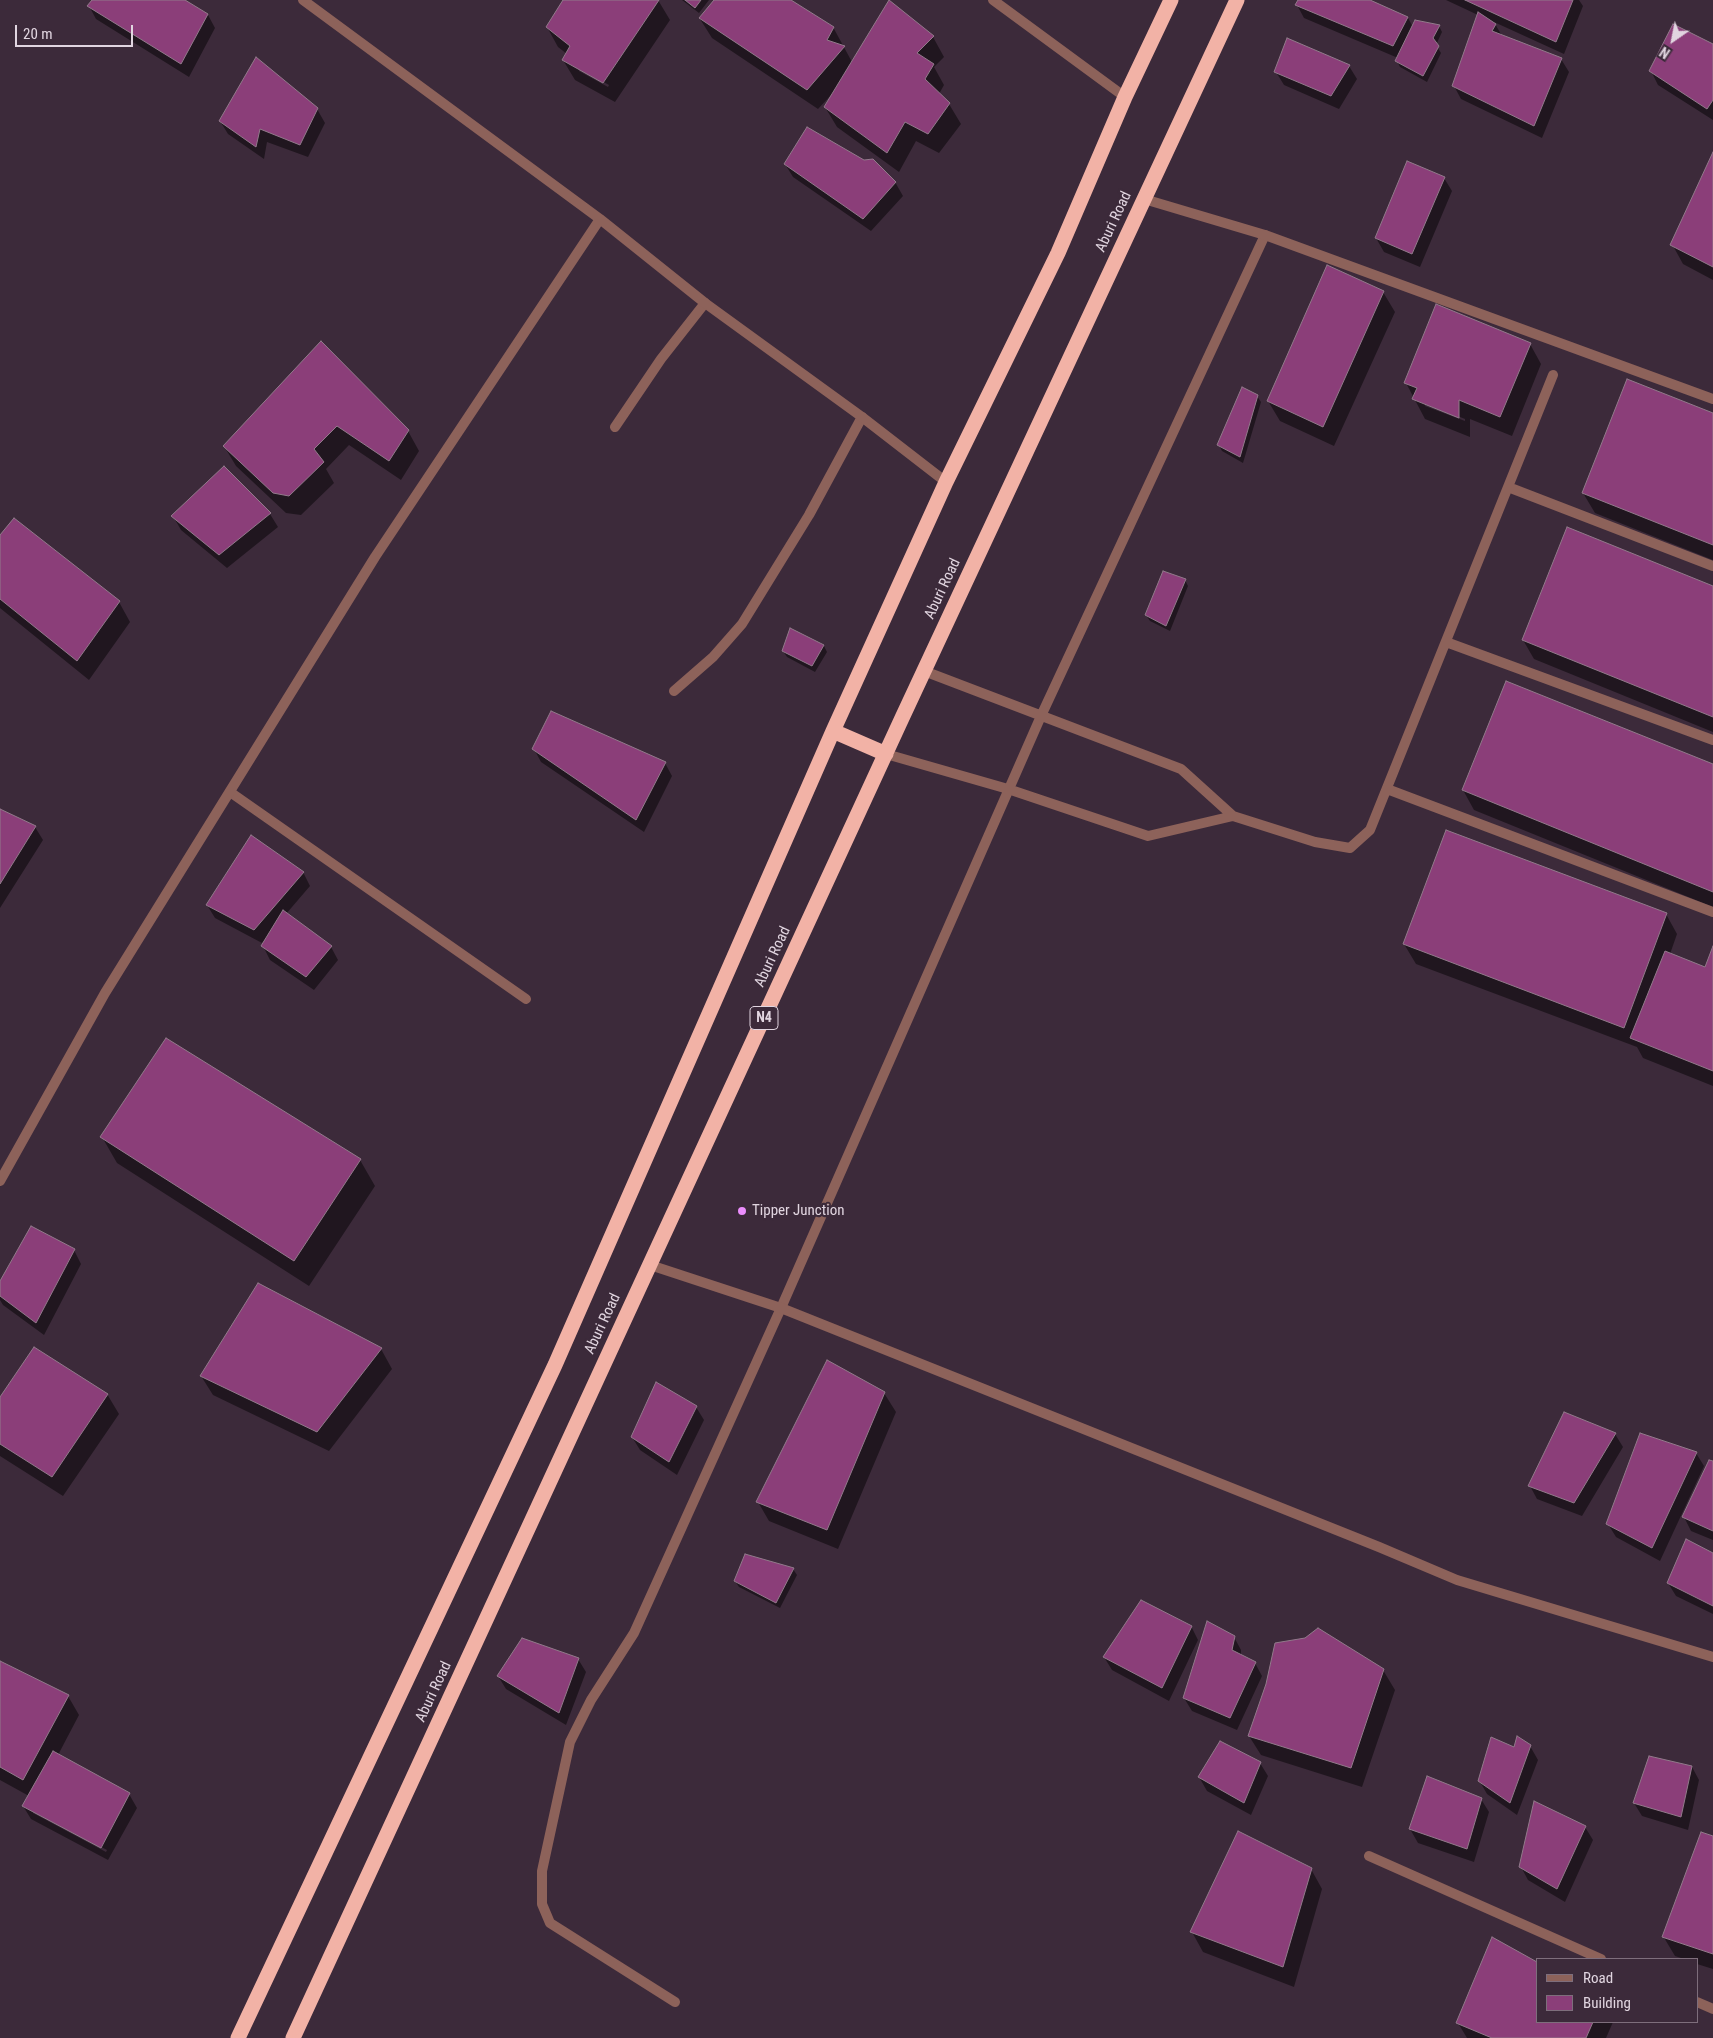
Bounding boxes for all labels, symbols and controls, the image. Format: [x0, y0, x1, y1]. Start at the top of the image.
scale bar [18, 15, 135, 47]
north arrow [1648, 15, 1698, 65]
text: 20 m [23, 25, 53, 43]
text: N [1657, 44, 1673, 62]
street label: Aburi Road [1092, 189, 1136, 255]
street label: Aburi Road [921, 556, 965, 622]
street label: Aburi Road [751, 924, 795, 990]
road number: N4 [750, 1006, 778, 1030]
place label: Tipper Junction [752, 1202, 844, 1220]
marker: Tipper Junction [736, 1205, 748, 1217]
street label: Aburi Road [581, 1291, 625, 1357]
street label: Aburi Road [412, 1659, 456, 1725]
legend [1536, 1958, 1698, 2023]
text: Road [1583, 1969, 1613, 1987]
text: Building [1583, 1994, 1631, 2012]

